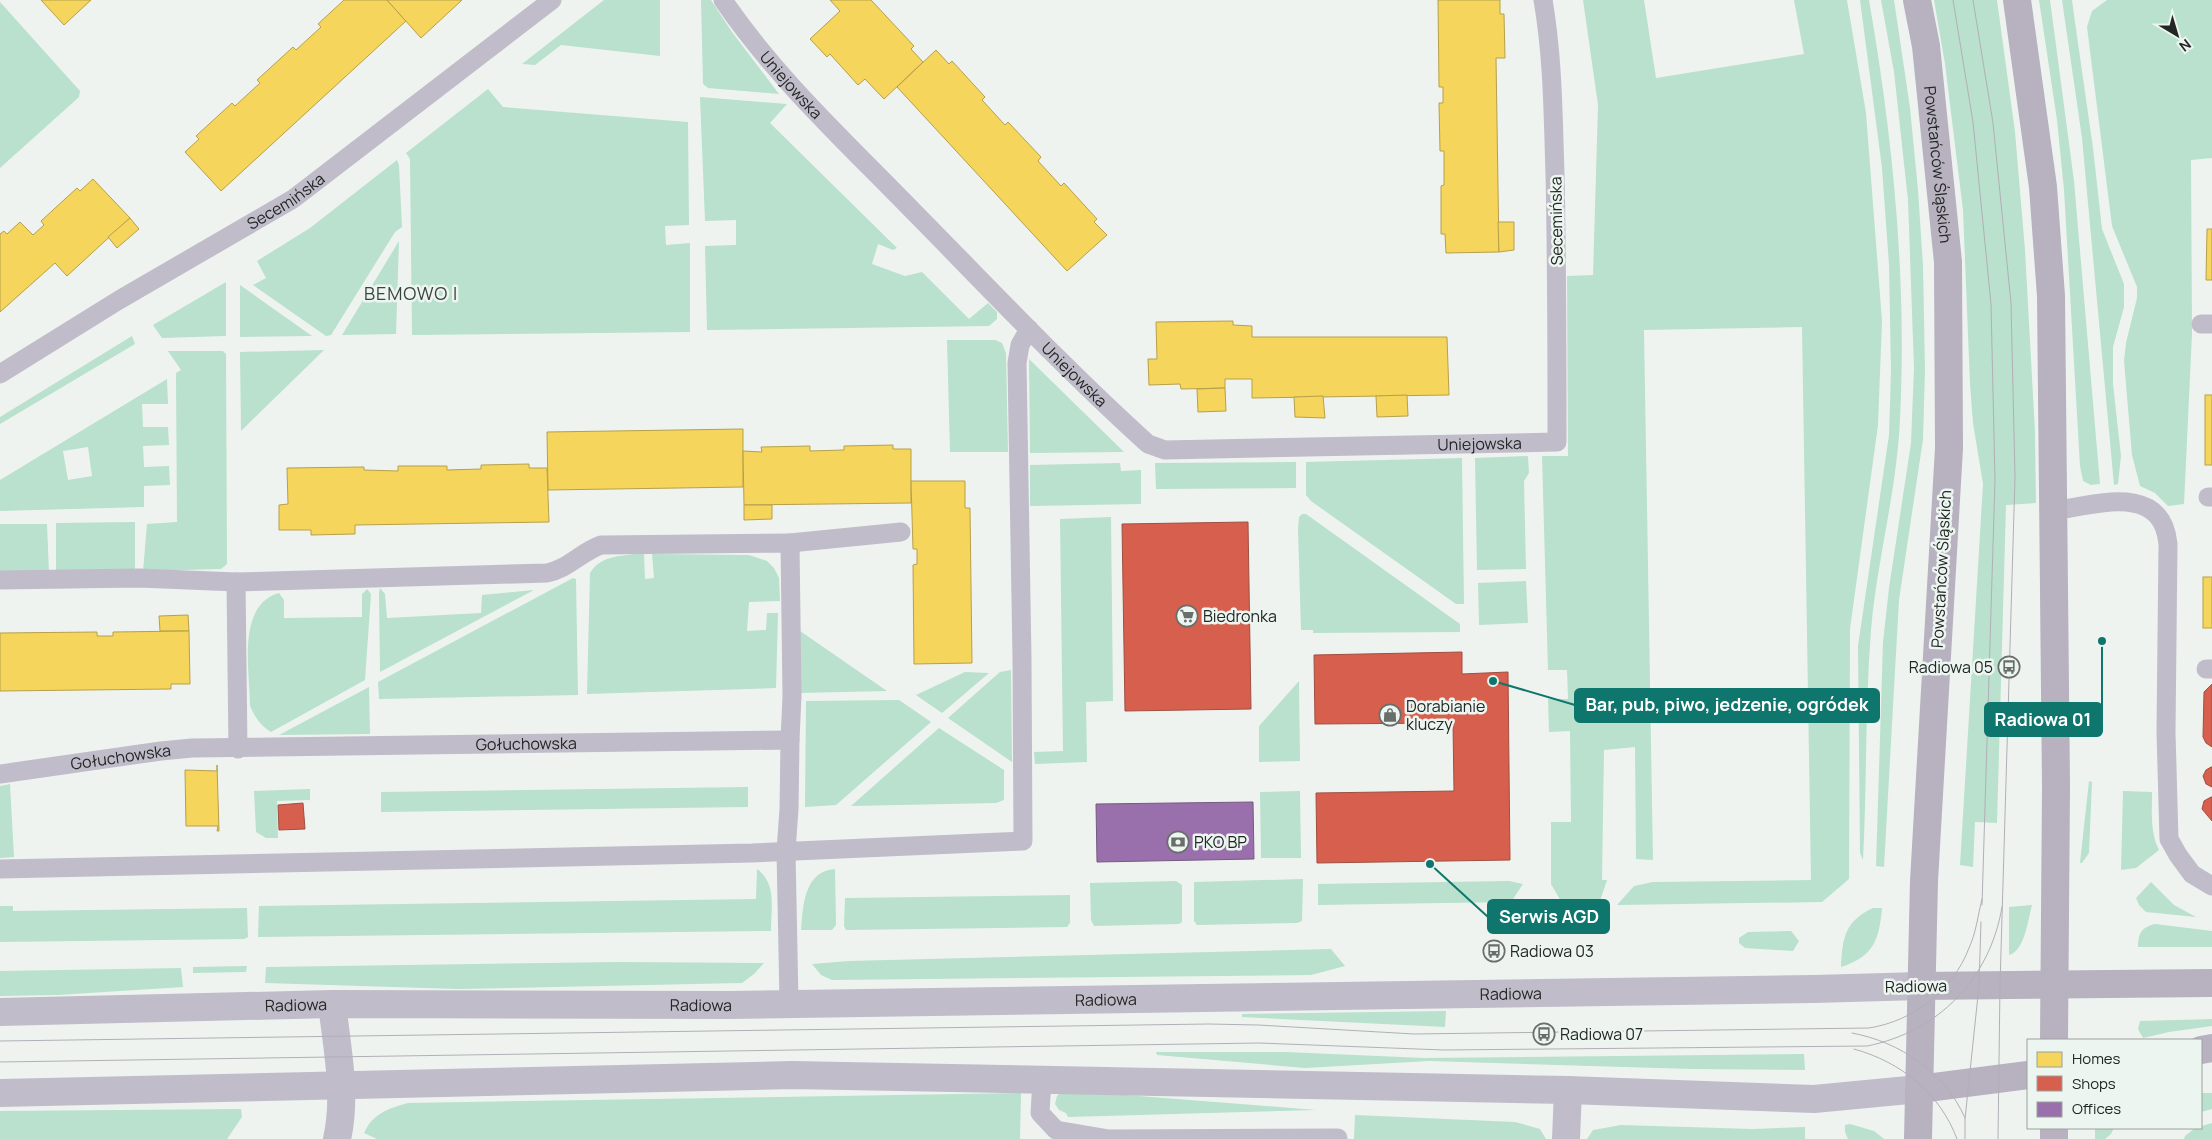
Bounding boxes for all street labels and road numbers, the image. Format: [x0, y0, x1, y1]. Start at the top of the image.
street label: Uniejowska [755, 46, 828, 124]
street label: Powstańców Śląskich [1919, 85, 1957, 244]
street label: Secemińska [243, 168, 329, 235]
street label: Secemińska [1544, 176, 1568, 266]
street label: Uniejowska [1037, 337, 1112, 412]
street label: Uniejowska [1437, 432, 1522, 455]
street label: Powstańców Śląskich [1926, 489, 1956, 649]
street label: Gołuchowska [476, 732, 577, 755]
street label: Gołuchowska [69, 739, 172, 775]
street label: Radiowa [1885, 974, 1947, 998]
street label: Radiowa [1480, 982, 1542, 1005]
street label: Radiowa [1075, 988, 1137, 1011]
street label: Radiowa [265, 993, 327, 1017]
street label: Radiowa [670, 994, 732, 1016]

